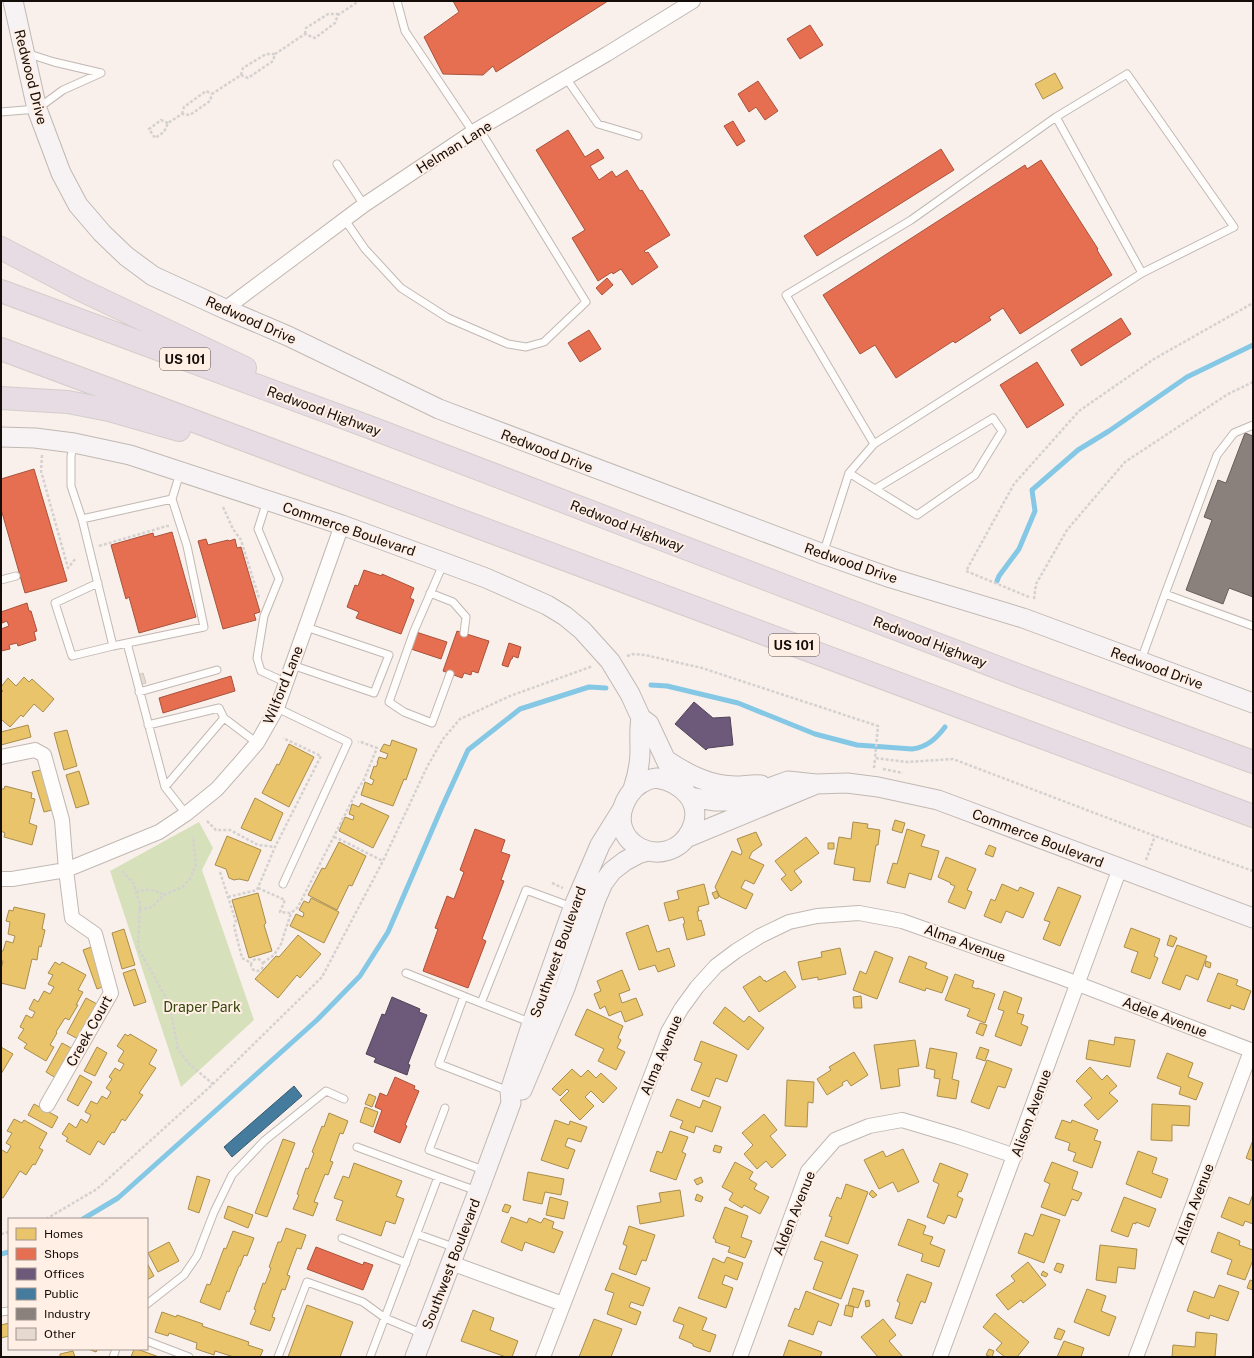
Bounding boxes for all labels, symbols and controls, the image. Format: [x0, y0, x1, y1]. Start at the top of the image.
street label: Redwood Drive [11, 28, 51, 126]
street label: Helman Lane [413, 117, 495, 176]
street label: Redwood Drive [203, 293, 299, 347]
road number: US 101 [160, 348, 210, 370]
street label: Redwood Highway [265, 383, 384, 439]
street label: Redwood Drive [499, 426, 595, 476]
street label: Redwood Highway [568, 497, 687, 555]
street label: Commerce Boulevard [280, 499, 418, 559]
street label: Redwood Drive [802, 540, 900, 586]
street label: Redwood Highway [871, 613, 990, 671]
road number: US 101 [769, 634, 819, 656]
street label: Wilford Lane [260, 644, 306, 726]
street label: Redwood Drive [1109, 644, 1206, 692]
street label: Commerce Boulevard [970, 806, 1106, 870]
street label: Southwest Boulevard [527, 884, 589, 1020]
street label: Alma Avenue [922, 921, 1008, 965]
street label: Creek Court [63, 993, 115, 1069]
street label: Adele Avenue [1120, 994, 1210, 1040]
park label: Draper Park [163, 999, 241, 1015]
street label: Alma Avenue [637, 1012, 685, 1097]
street label: Alison Avenue [1008, 1067, 1054, 1159]
street label: Allan Avenue [1171, 1161, 1217, 1247]
street label: Alden Avenue [770, 1168, 818, 1258]
street label: Southwest Boulevard [419, 1196, 483, 1332]
legend [8, 1218, 148, 1350]
text: Homes [44, 1227, 83, 1241]
text: Shops [44, 1247, 79, 1261]
text: Offices [44, 1267, 84, 1281]
text: Public [44, 1287, 79, 1301]
text: Industry [44, 1307, 91, 1321]
text: Other [44, 1327, 76, 1341]

